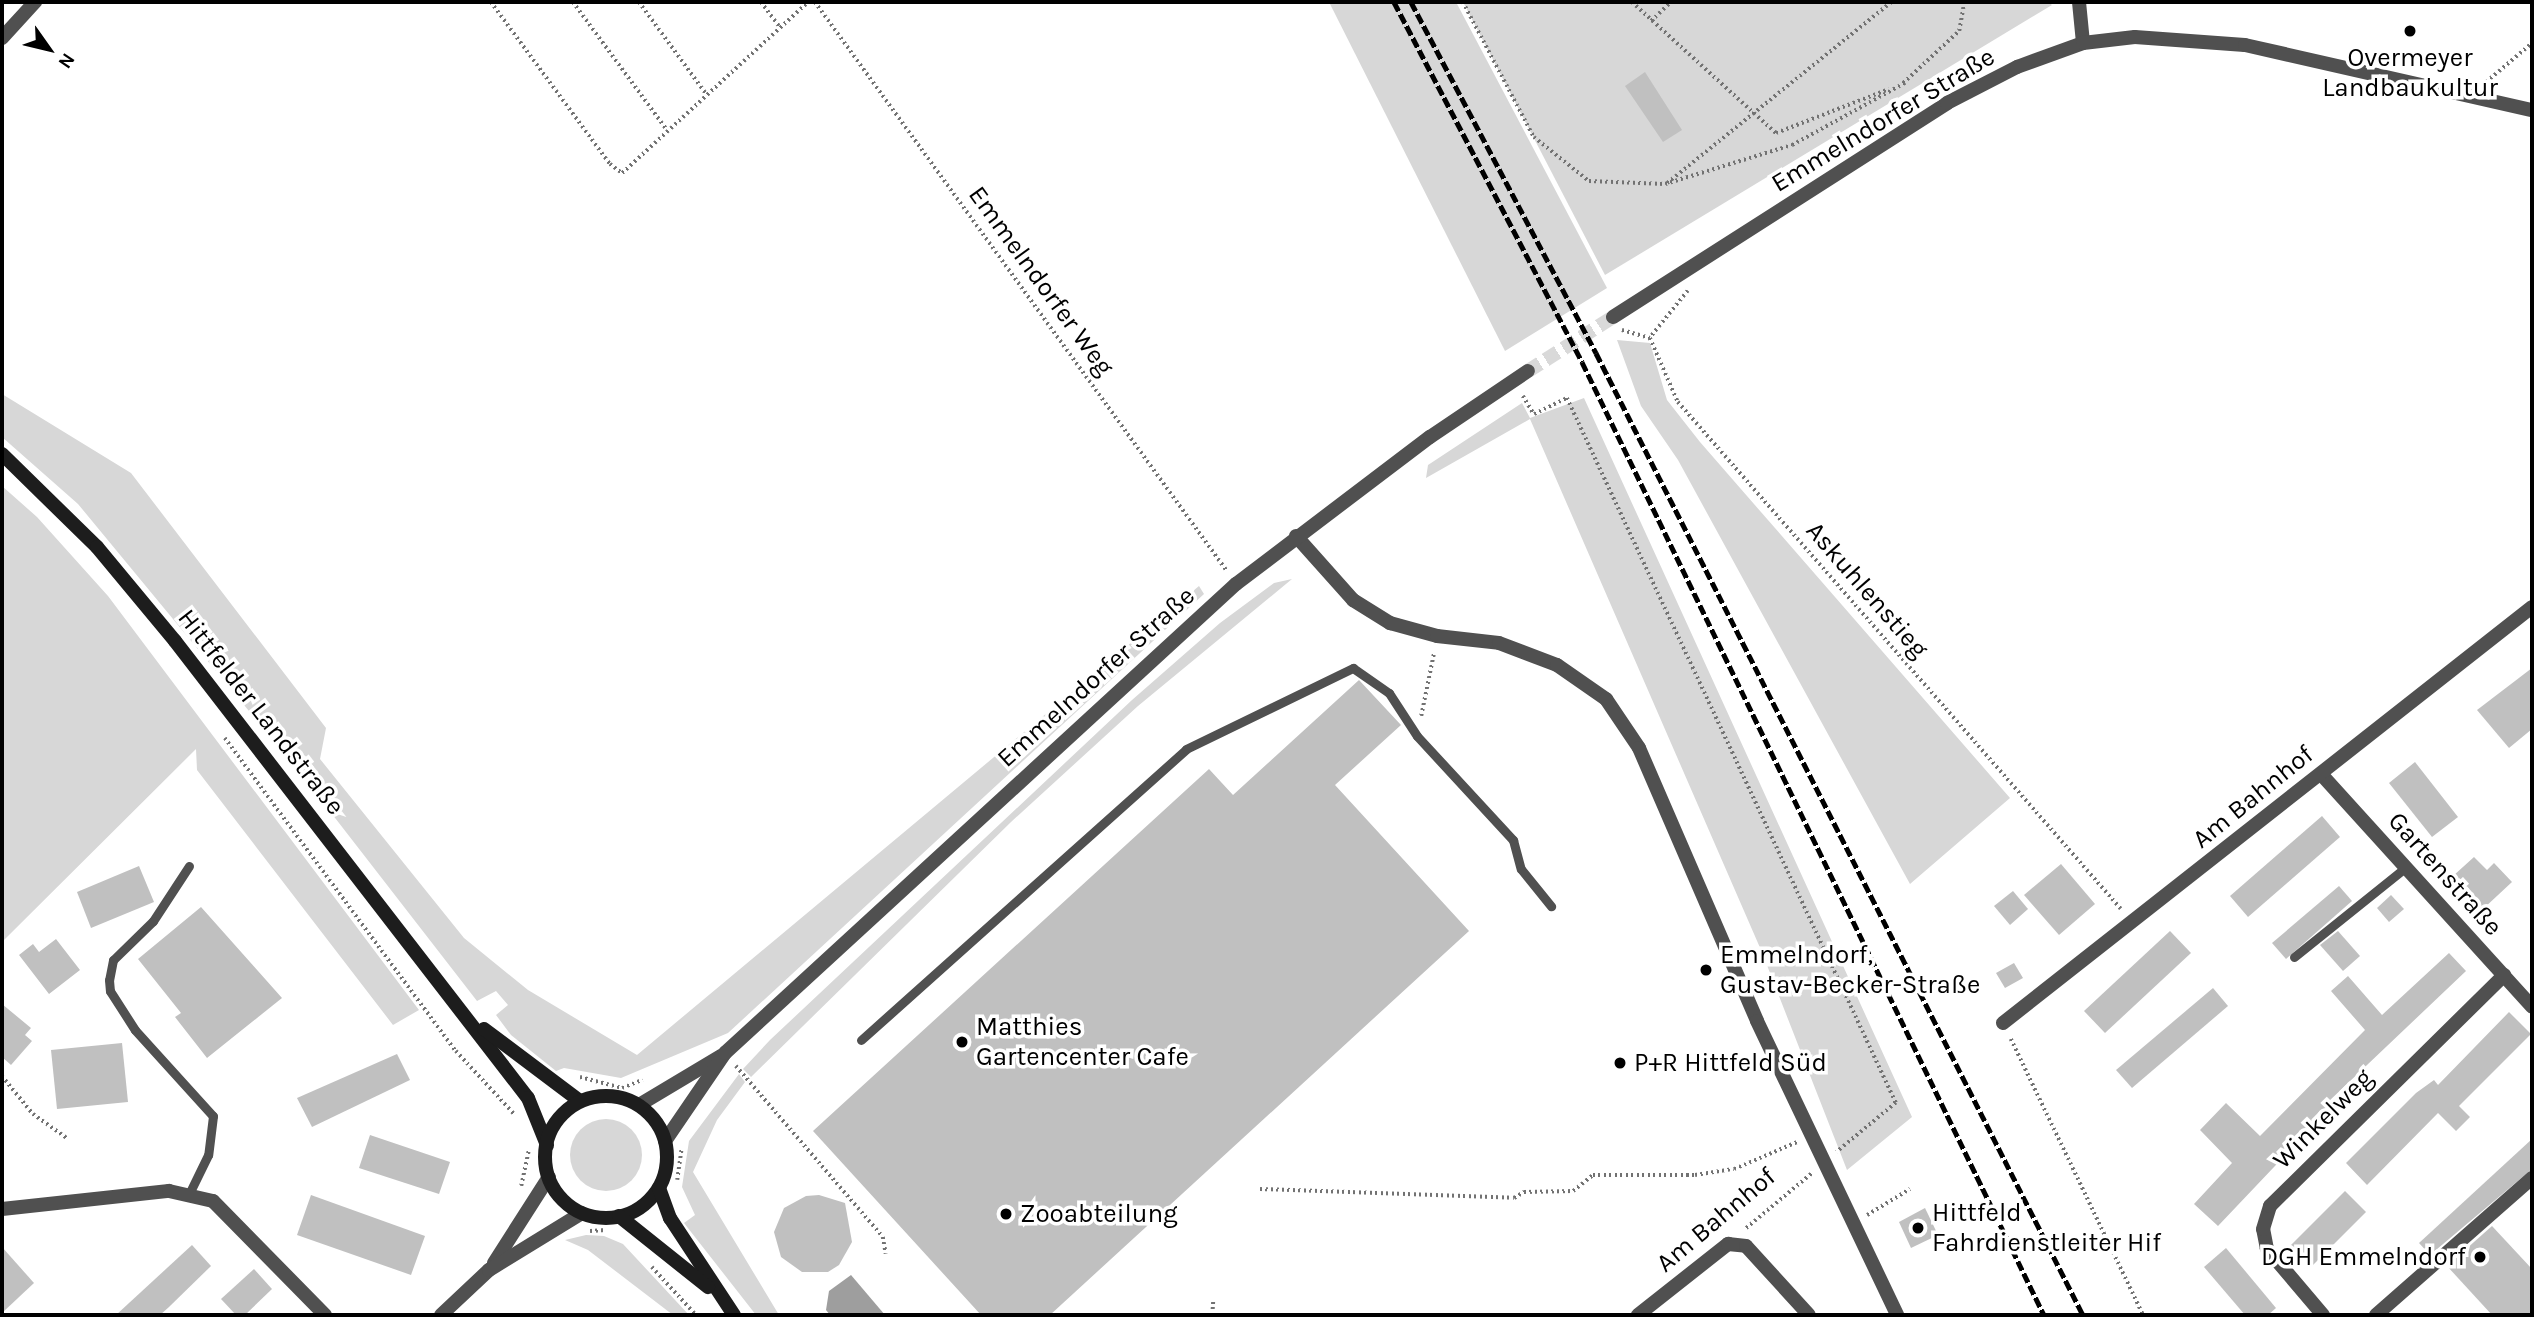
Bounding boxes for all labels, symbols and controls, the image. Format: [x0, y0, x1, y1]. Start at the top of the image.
north arrow [14, 14, 84, 84]
marker: Overmeyer Landbaukultur [2402, 23, 2418, 39]
street label: Emmelndorfer Straße [1766, 41, 2000, 199]
place label: Overmeyer Landbaukultur [2322, 42, 2498, 104]
text: N [53, 49, 79, 73]
street label: Emmelndorfer Weg [962, 180, 1120, 382]
street label: Askuhlenstieg [1799, 516, 1935, 664]
street label: Emmelndorfer Straße [991, 580, 1201, 774]
street label: Hittfelder Landstraße [171, 603, 351, 821]
street label: Am Bahnhof [2186, 739, 2320, 855]
street label: Gartenstraße [2381, 806, 2509, 942]
place label: Emmelndorf, Gustav-Becker-Straße [1720, 939, 1980, 1000]
marker: Emmelndorf, Gustav-Becker-Straße [1698, 962, 1714, 978]
place label: Matthies Gartencenter Cafe [976, 1011, 1189, 1072]
marker: Matthies Gartencenter Cafe [954, 1034, 970, 1050]
place label: P+R Hittfeld Süd [1634, 1047, 1827, 1079]
marker: P+R Hittfeld Süd [1612, 1055, 1628, 1071]
street label: Winkelweg [2266, 1062, 2380, 1176]
street label: Am Bahnhof [1650, 1161, 1782, 1279]
place label: Hittfeld Fahrdienstleiter Hif [1932, 1197, 2161, 1258]
place label: Zooabteilung [1020, 1198, 1178, 1230]
marker: Zooabteilung [998, 1206, 1014, 1222]
marker: Hittfeld Fahrdienstleiter Hif [1910, 1220, 1926, 1236]
place label: DGH Emmelndorf [2261, 1241, 2466, 1273]
marker: DGH Emmelndorf [2472, 1249, 2488, 1265]

